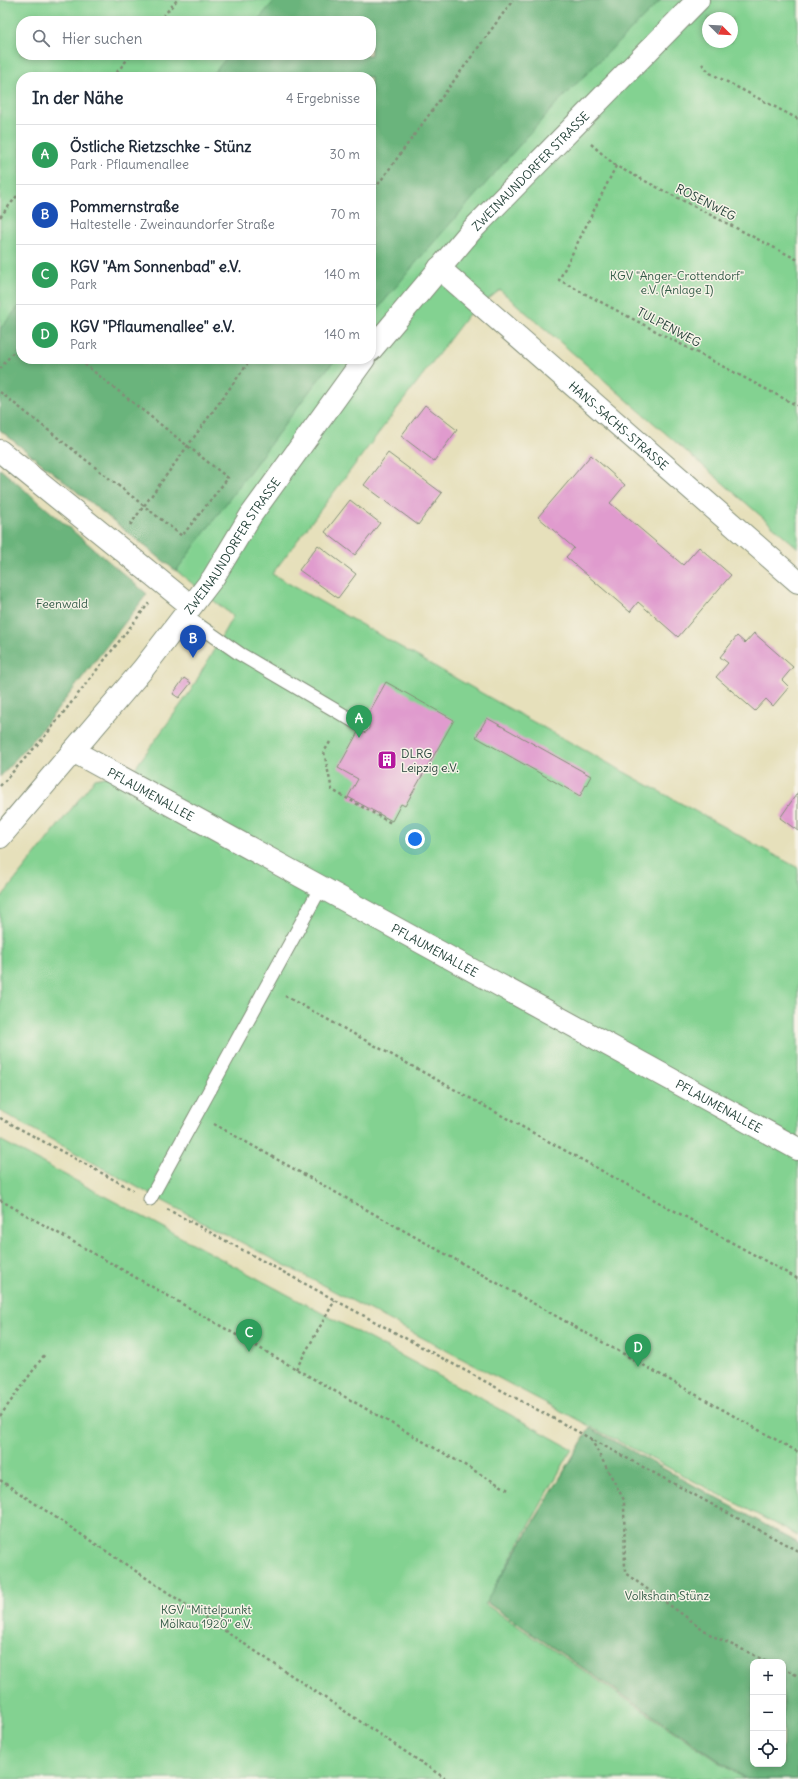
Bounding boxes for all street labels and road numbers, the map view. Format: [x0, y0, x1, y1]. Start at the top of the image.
street label: ZWEINAUNDORFER STRASSE [468, 108, 592, 233]
street label: ROSENWEG [673, 180, 739, 224]
street label: TULPENWEG [635, 304, 704, 350]
street label: HANS-SACHS-STRASSE [566, 378, 672, 473]
street label: ZWEINAUNDORFER STRASSE [181, 475, 283, 617]
street label: PFLAUMENALLEE [105, 764, 197, 824]
street label: PFLAUMENALLEE [389, 920, 481, 980]
street label: PFLAUMENALLEE [673, 1076, 765, 1135]

